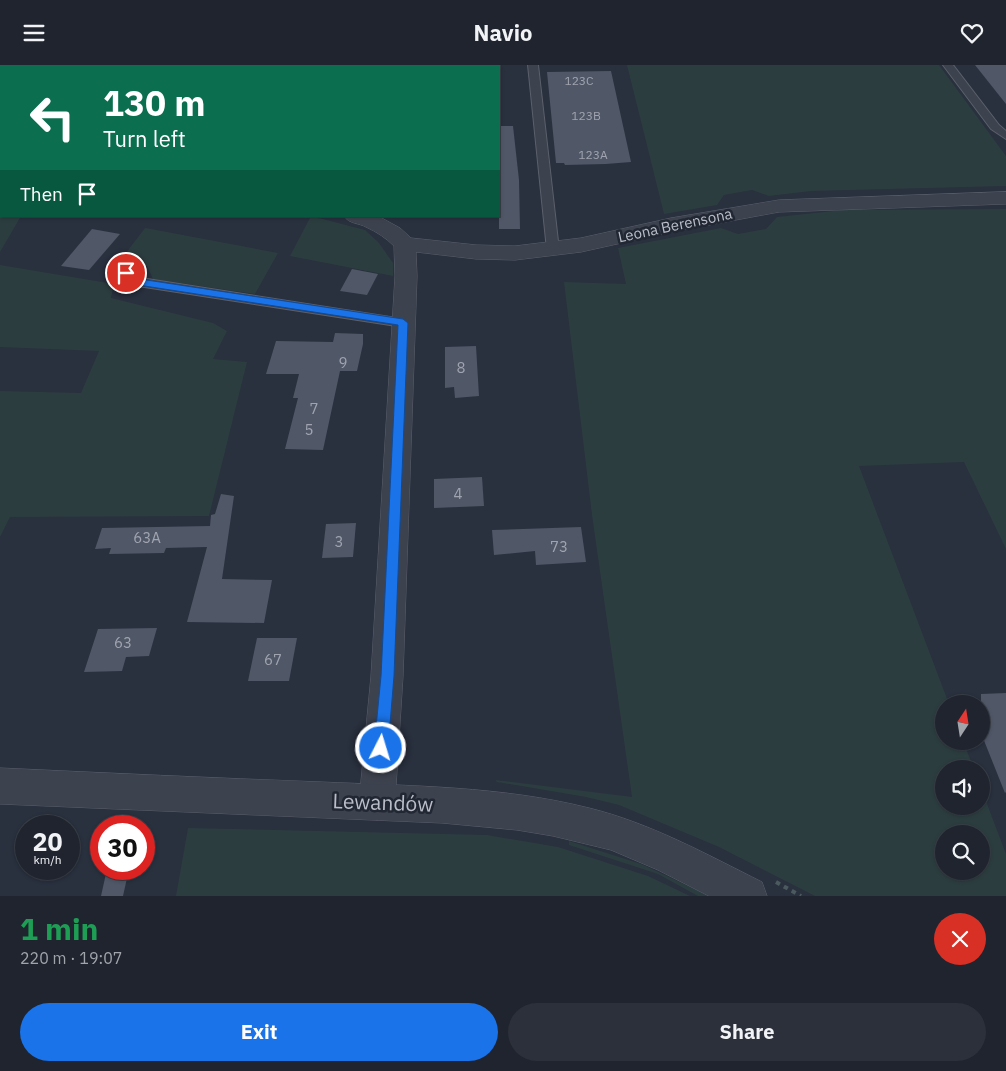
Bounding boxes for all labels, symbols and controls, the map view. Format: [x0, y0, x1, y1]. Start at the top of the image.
text: Navio [474, 18, 532, 47]
icon: menu [20, 19, 48, 47]
icon: heart [958, 19, 986, 47]
house number: 123C [564, 73, 594, 88]
text: 130 m [103, 80, 206, 126]
icon: left [20, 85, 85, 150]
house number: 123B [571, 108, 601, 123]
text: Turn left [103, 124, 186, 153]
house number: 123A [578, 147, 608, 162]
icon: arrive [73, 180, 101, 208]
text: Then [20, 182, 63, 206]
street label: Leona Berensona [616, 204, 734, 246]
pin [105, 252, 147, 294]
icon: arrive [112, 259, 140, 287]
house number: 9 [338, 353, 348, 372]
house number: 8 [456, 358, 466, 377]
house number: 7 [309, 399, 319, 418]
house number: 5 [304, 420, 314, 439]
house number: 4 [453, 484, 463, 503]
house number: 63A [133, 528, 161, 547]
house number: 3 [334, 532, 344, 551]
house number: 73 [550, 537, 568, 556]
house number: 63 [114, 633, 132, 652]
house number: 67 [264, 650, 282, 669]
north arrow [935, 695, 990, 750]
map controls [935, 695, 990, 880]
position arrow [354, 721, 406, 773]
button: sound [935, 760, 990, 815]
street label: Lewandów [332, 786, 434, 818]
speed limit sign: 30 [90, 815, 155, 880]
text: 20 [32, 825, 63, 858]
button: search [935, 825, 990, 880]
text: km/h [33, 852, 62, 867]
text: 1 min [20, 909, 98, 948]
button: close [934, 913, 986, 965]
text: 220 m · 19:07 [20, 948, 122, 968]
button: Exit [20, 1003, 498, 1061]
button: Share [508, 1003, 986, 1061]

